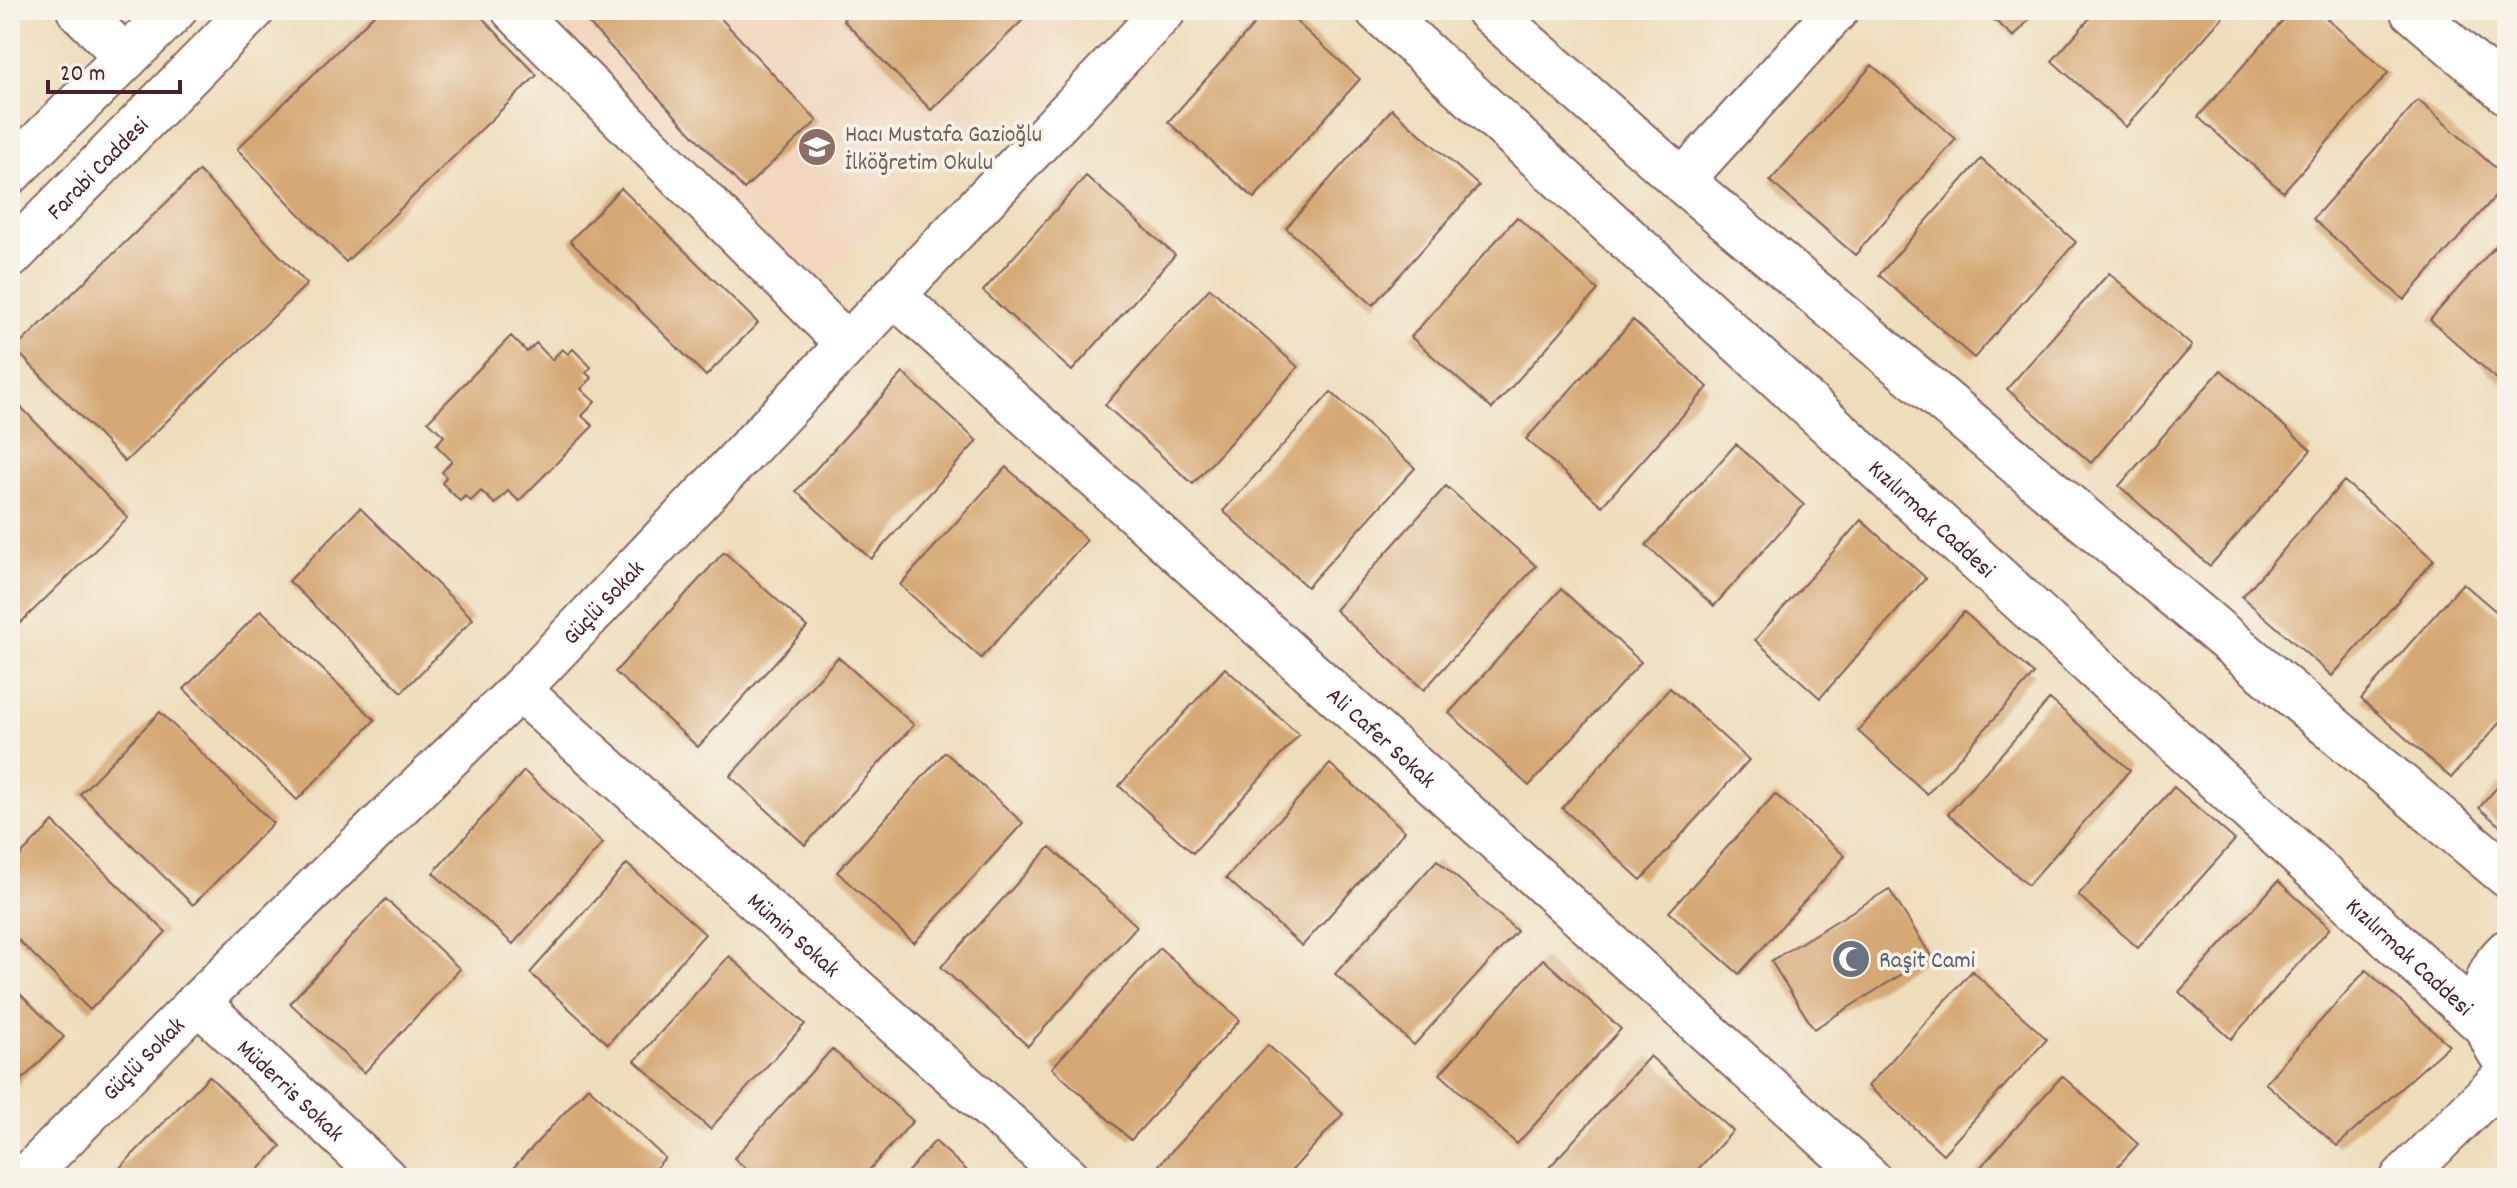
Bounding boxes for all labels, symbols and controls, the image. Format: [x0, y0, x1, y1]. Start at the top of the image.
scale bar [48, 44, 180, 94]
text: 20 m [60, 58, 106, 92]
street label: Farabi Caddesi [40, 110, 158, 229]
place label: Hacı Mustafa Gazioğlu İlköğretim Okulu [845, 119, 1042, 181]
school or university icon: Hacı Mustafa Gazioğlu İlköğretim Okulu [796, 126, 838, 168]
street label: Kızılırmak Caddesi [1859, 453, 2001, 588]
street label: Güçlü Sokak [556, 554, 654, 654]
street label: Ali Cafer Sokak [1317, 680, 1442, 798]
street label: Mümin Sokak [738, 886, 846, 987]
street label: Kızılırmak Caddesi [2337, 891, 2479, 1026]
mosque icon: Raşit Cami [1830, 938, 1872, 980]
place label: Raşit Cami [1879, 945, 1975, 979]
street label: Güçlü Sokak [96, 1011, 194, 1110]
street label: Müderris Sokak [228, 1033, 350, 1151]

